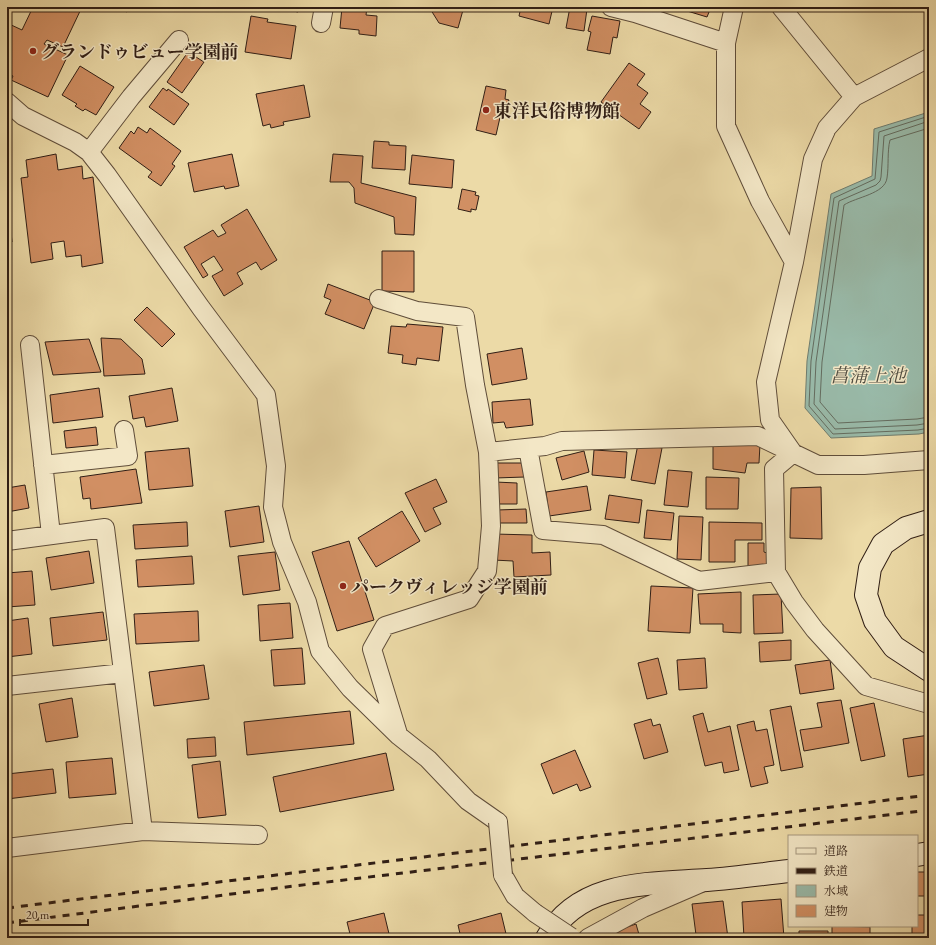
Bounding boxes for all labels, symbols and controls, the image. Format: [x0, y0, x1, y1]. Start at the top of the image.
place label: グランドゥビュー学園前 [41, 40, 239, 63]
marker: グランドゥビュー学園前 [28, 46, 38, 56]
place label: 東洋民俗博物館 [494, 99, 620, 122]
marker: 東洋民俗博物館 [481, 105, 491, 115]
water label: 菖蒲上池 [830, 363, 908, 388]
place label: パークヴィレッジ学園前 [351, 575, 548, 598]
marker: パークヴィレッジ学園前 [338, 581, 348, 591]
legend [788, 835, 918, 927]
text: 道路 [824, 843, 848, 859]
text: 鉄道 [823, 863, 848, 879]
text: 水域 [824, 883, 848, 899]
scale bar [20, 901, 88, 927]
text: 建物 [824, 903, 848, 919]
text: 20 m [26, 907, 50, 923]

